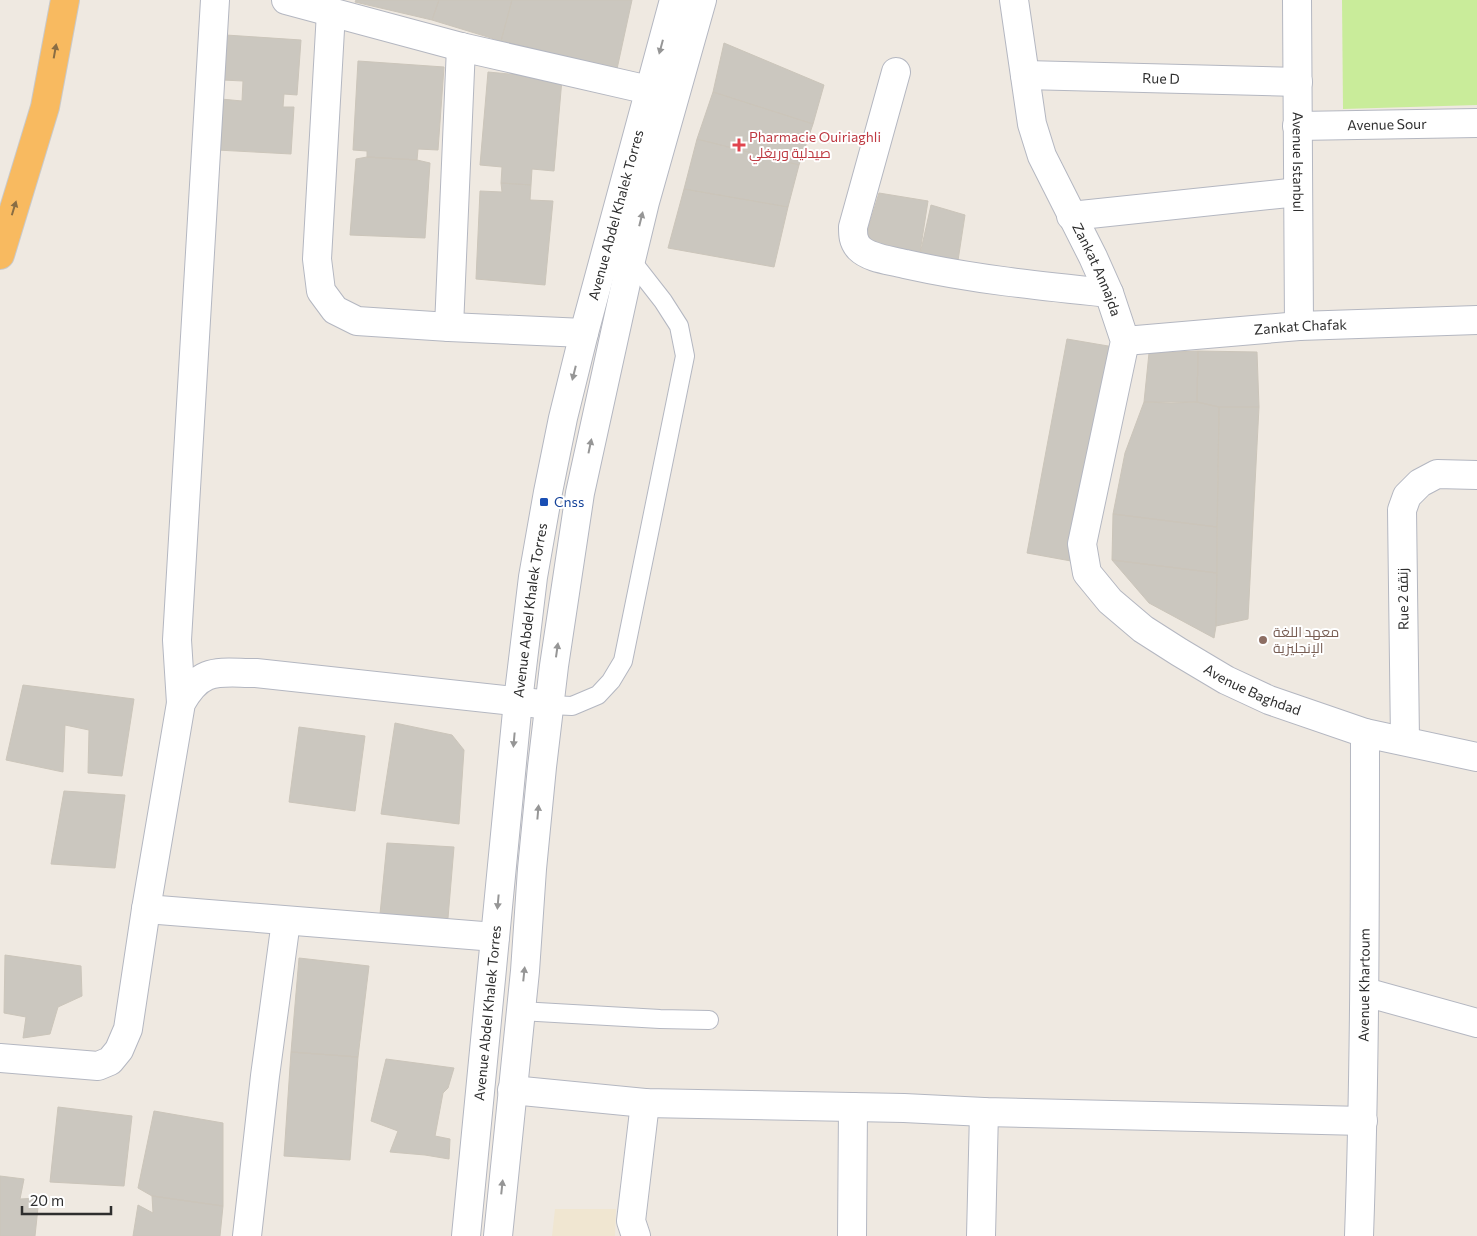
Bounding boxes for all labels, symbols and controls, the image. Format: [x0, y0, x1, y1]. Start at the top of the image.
one-way arrow [657, 40, 665, 55]
one-way arrow [52, 43, 60, 59]
street label: Rue D [1142, 69, 1180, 87]
street label: Avenue Istanbul [1290, 112, 1307, 212]
street label: Avenue Sour [1347, 115, 1427, 133]
street label: Avenue Abdel Khalek Torres [584, 128, 647, 302]
place label: Pharmacie Ouiriaghli صيدلية وريغلي [749, 128, 881, 165]
marker: Pharmacie Ouiriaghli صيدلية وريغلي [733, 139, 745, 151]
one-way arrow [11, 200, 19, 215]
one-way arrow [637, 211, 645, 226]
street label: Zankat Annajda [1069, 220, 1125, 318]
street label: Zankat Chafak [1253, 315, 1348, 338]
one-way arrow [570, 366, 578, 381]
one-way arrow [586, 438, 594, 453]
place label: Cnss [554, 493, 584, 510]
marker: Cnss [538, 496, 550, 508]
street label: Avenue Abdel Khalek Torres [509, 522, 550, 699]
street label: Rue 2 زنقة [1393, 568, 1412, 630]
place label: معهد اللغة الإنجليزية [1273, 623, 1339, 657]
marker: معهد اللغة الإنجليزية [1257, 634, 1269, 646]
one-way arrow [553, 642, 561, 658]
street label: Avenue Baghdad [1201, 660, 1303, 718]
one-way arrow [510, 732, 518, 748]
one-way arrow [534, 803, 542, 819]
one-way arrow [494, 894, 502, 910]
street label: Avenue Abdel Khalek Torres [470, 925, 504, 1101]
street label: Avenue Khartoum [1355, 928, 1373, 1042]
one-way arrow [520, 965, 528, 981]
one-way arrow [499, 1179, 507, 1195]
scale bar [22, 1184, 111, 1216]
text: 20 m [30, 1191, 64, 1209]

